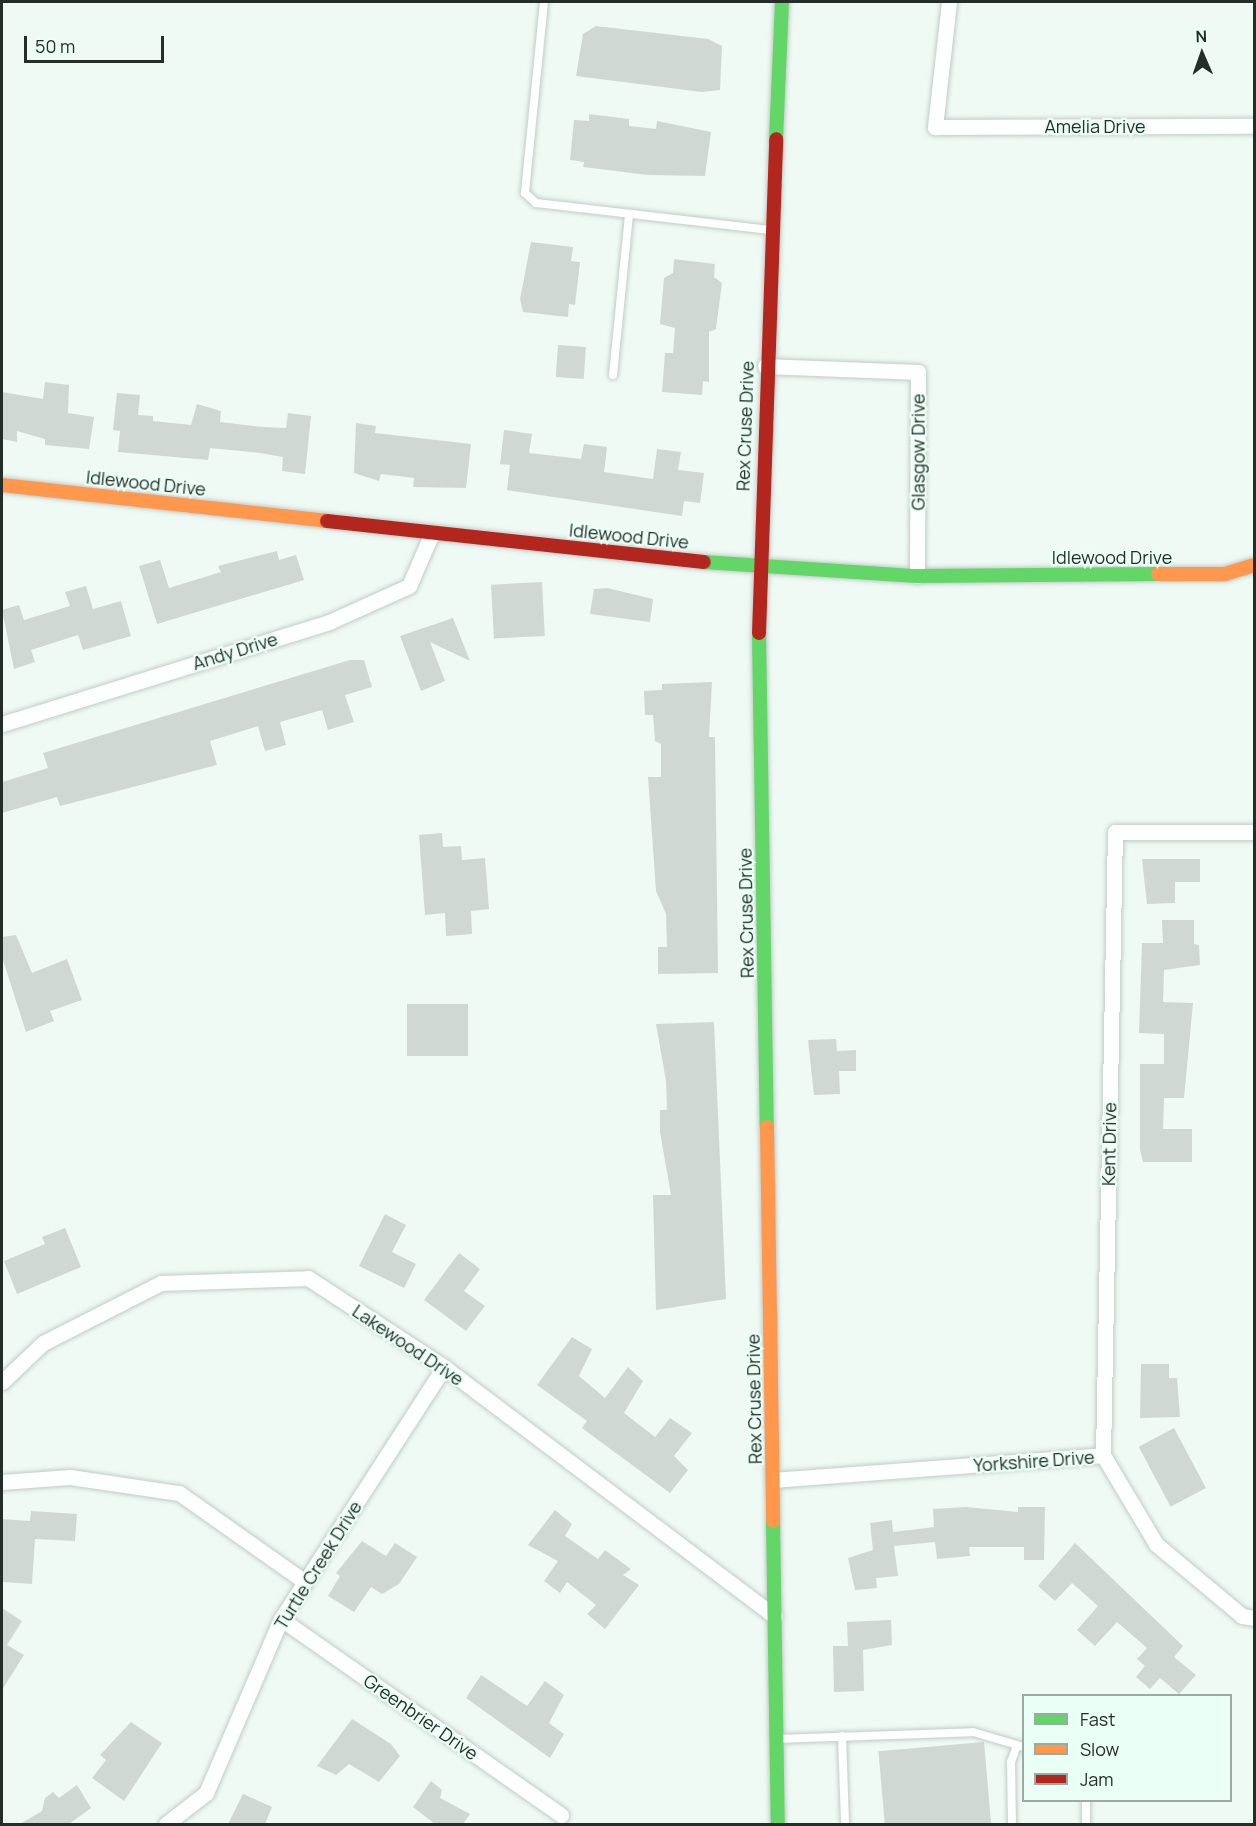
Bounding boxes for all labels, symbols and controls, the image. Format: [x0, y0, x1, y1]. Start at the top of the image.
scale bar [27, 24, 166, 62]
north arrow [1172, 24, 1232, 84]
text: N [1195, 25, 1208, 47]
text: 50 m [35, 34, 75, 58]
street label: Amelia Drive [1044, 115, 1146, 137]
street label: Rex Cruse Drive [732, 361, 758, 491]
street label: Glasgow Drive [907, 394, 929, 510]
street label: Idlewood Drive [85, 466, 207, 500]
street label: Idlewood Drive [568, 519, 690, 553]
street label: Idlewood Drive [1052, 546, 1172, 568]
street label: Andy Drive [190, 628, 280, 674]
street label: Rex Cruse Drive [734, 848, 758, 978]
street label: Kent Drive [1097, 1102, 1121, 1186]
street label: Lakewood Drive [348, 1300, 468, 1390]
street label: Rex Cruse Drive [742, 1334, 766, 1464]
street label: Yorkshire Drive [973, 1446, 1095, 1476]
street label: Turtle Creek Drive [270, 1497, 366, 1633]
street label: Greenbrier Drive [360, 1670, 482, 1764]
legend [1022, 1694, 1232, 1802]
text: Fast [1080, 1707, 1115, 1731]
text: Slow [1080, 1737, 1119, 1761]
text: Jam [1080, 1767, 1114, 1791]

